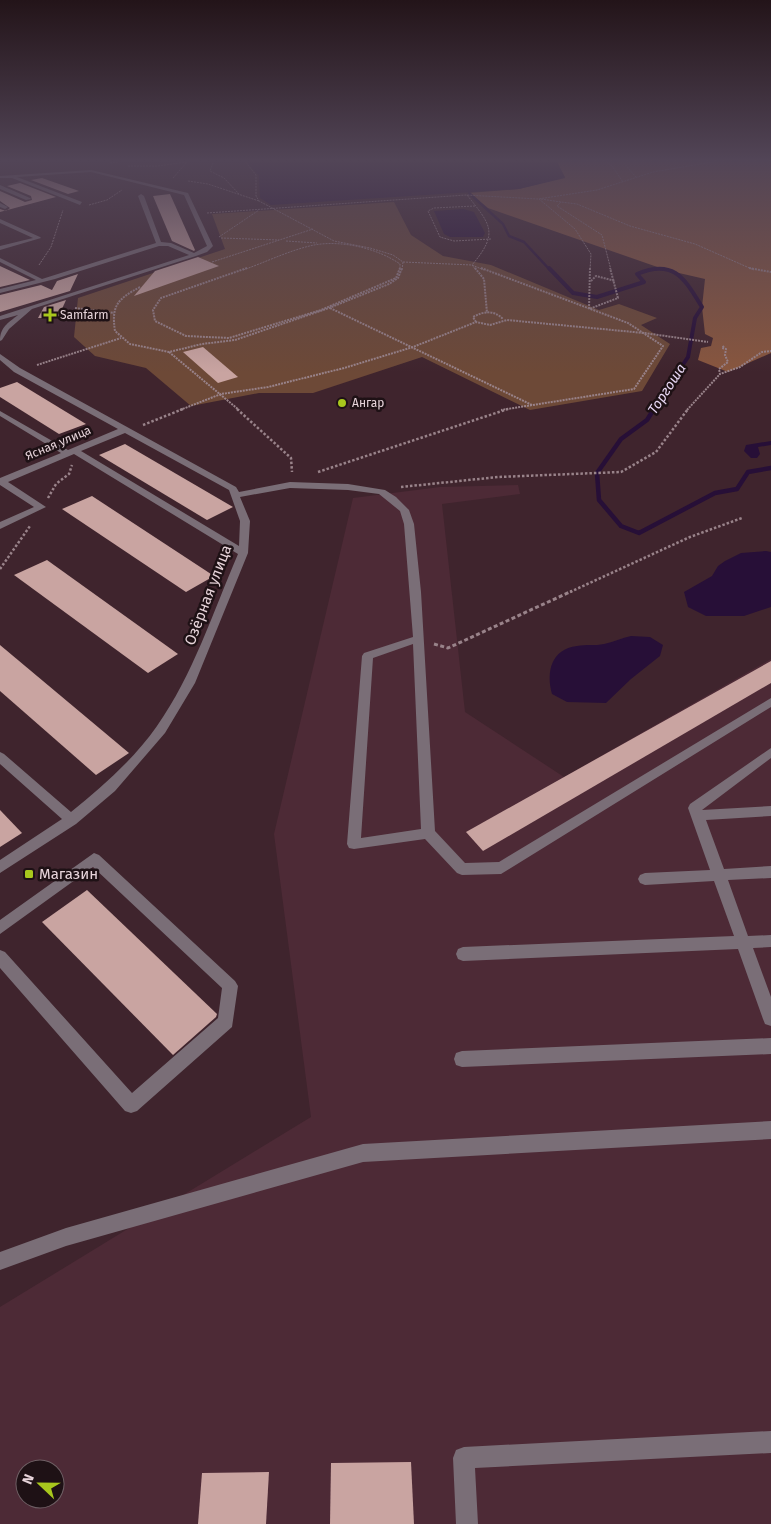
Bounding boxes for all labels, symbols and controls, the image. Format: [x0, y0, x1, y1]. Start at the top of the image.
place label: Samfarm [60, 308, 109, 322]
marker: Samfarm [44, 309, 56, 321]
water label: Торгоша [644, 361, 690, 417]
place label: Ангар [352, 396, 384, 410]
marker: Ангар [336, 397, 348, 409]
street label: Ясная улица [23, 423, 93, 463]
street label: Озёрная улица [181, 542, 235, 648]
place label: Магазин [39, 865, 98, 883]
marker: Магазин [23, 868, 35, 880]
north arrow [15, 1459, 65, 1509]
text: N [19, 1472, 38, 1487]

